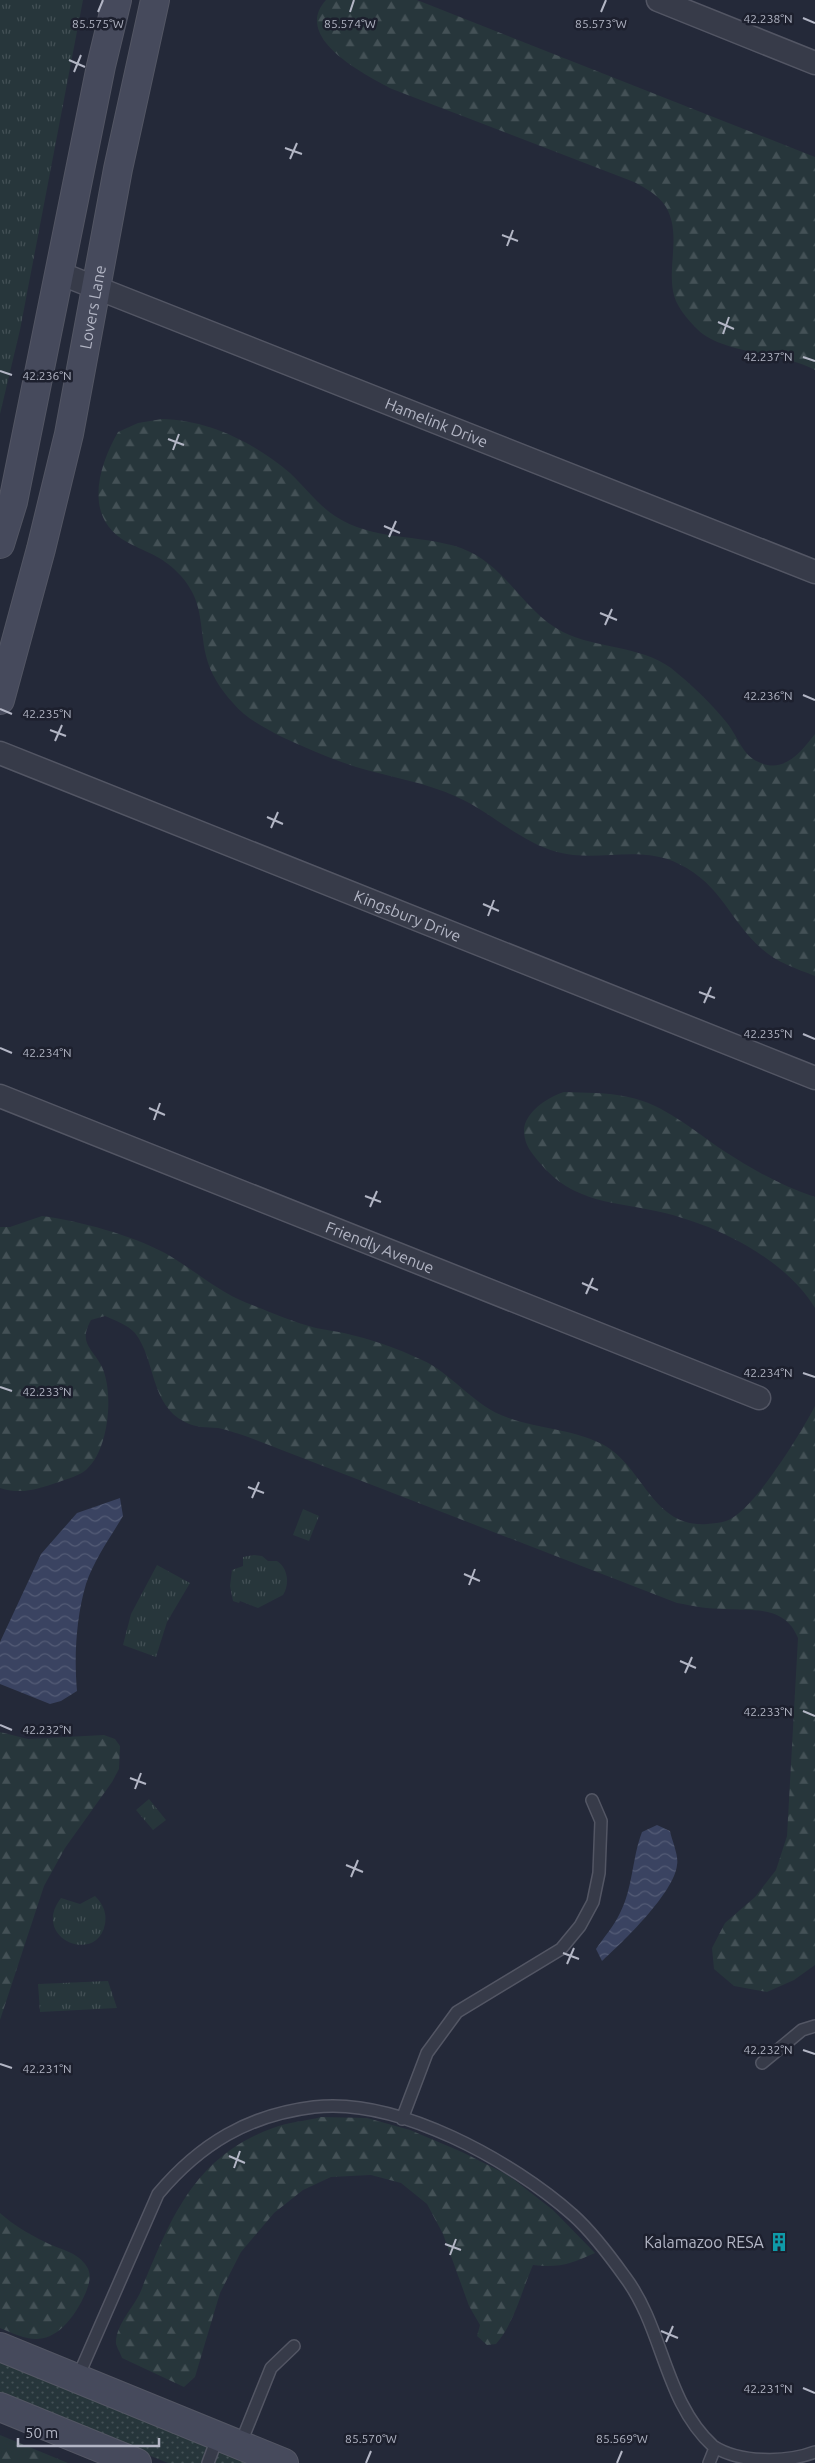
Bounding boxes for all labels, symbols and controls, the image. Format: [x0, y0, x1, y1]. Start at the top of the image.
text: 42.238°N [743, 12, 793, 25]
text: 85.575°W [72, 17, 124, 30]
text: 85.574°W [324, 17, 376, 30]
text: 85.573°W [575, 17, 627, 30]
street label: Lovers Lane [76, 263, 109, 351]
text: 42.237°N [743, 350, 793, 363]
text: 42.236°N [22, 369, 72, 382]
street label: Hamelink Drive [383, 394, 490, 451]
text: 42.236°N [743, 689, 793, 702]
text: 42.235°N [22, 707, 72, 720]
street label: Kingsbury Drive [352, 886, 464, 945]
text: 42.235°N [743, 1027, 793, 1040]
text: 42.234°N [22, 1046, 72, 1059]
street label: Friendly Avenue [323, 1218, 437, 1277]
text: 42.234°N [743, 1366, 793, 1379]
text: 42.233°N [22, 1385, 72, 1398]
text: 42.233°N [743, 1705, 793, 1718]
text: 42.232°N [22, 1723, 72, 1736]
text: 42.232°N [743, 2043, 793, 2056]
text: 42.231°N [22, 2062, 72, 2075]
building icon: Kalamazoo RESA [768, 2231, 790, 2253]
place label: Kalamazoo RESA [644, 2233, 765, 2251]
text: 42.231°N [743, 2382, 793, 2395]
scale bar [18, 2416, 159, 2448]
text: 50 m [25, 2424, 58, 2441]
text: 85.570°W [345, 2432, 397, 2445]
text: 85.569°W [596, 2432, 648, 2445]

